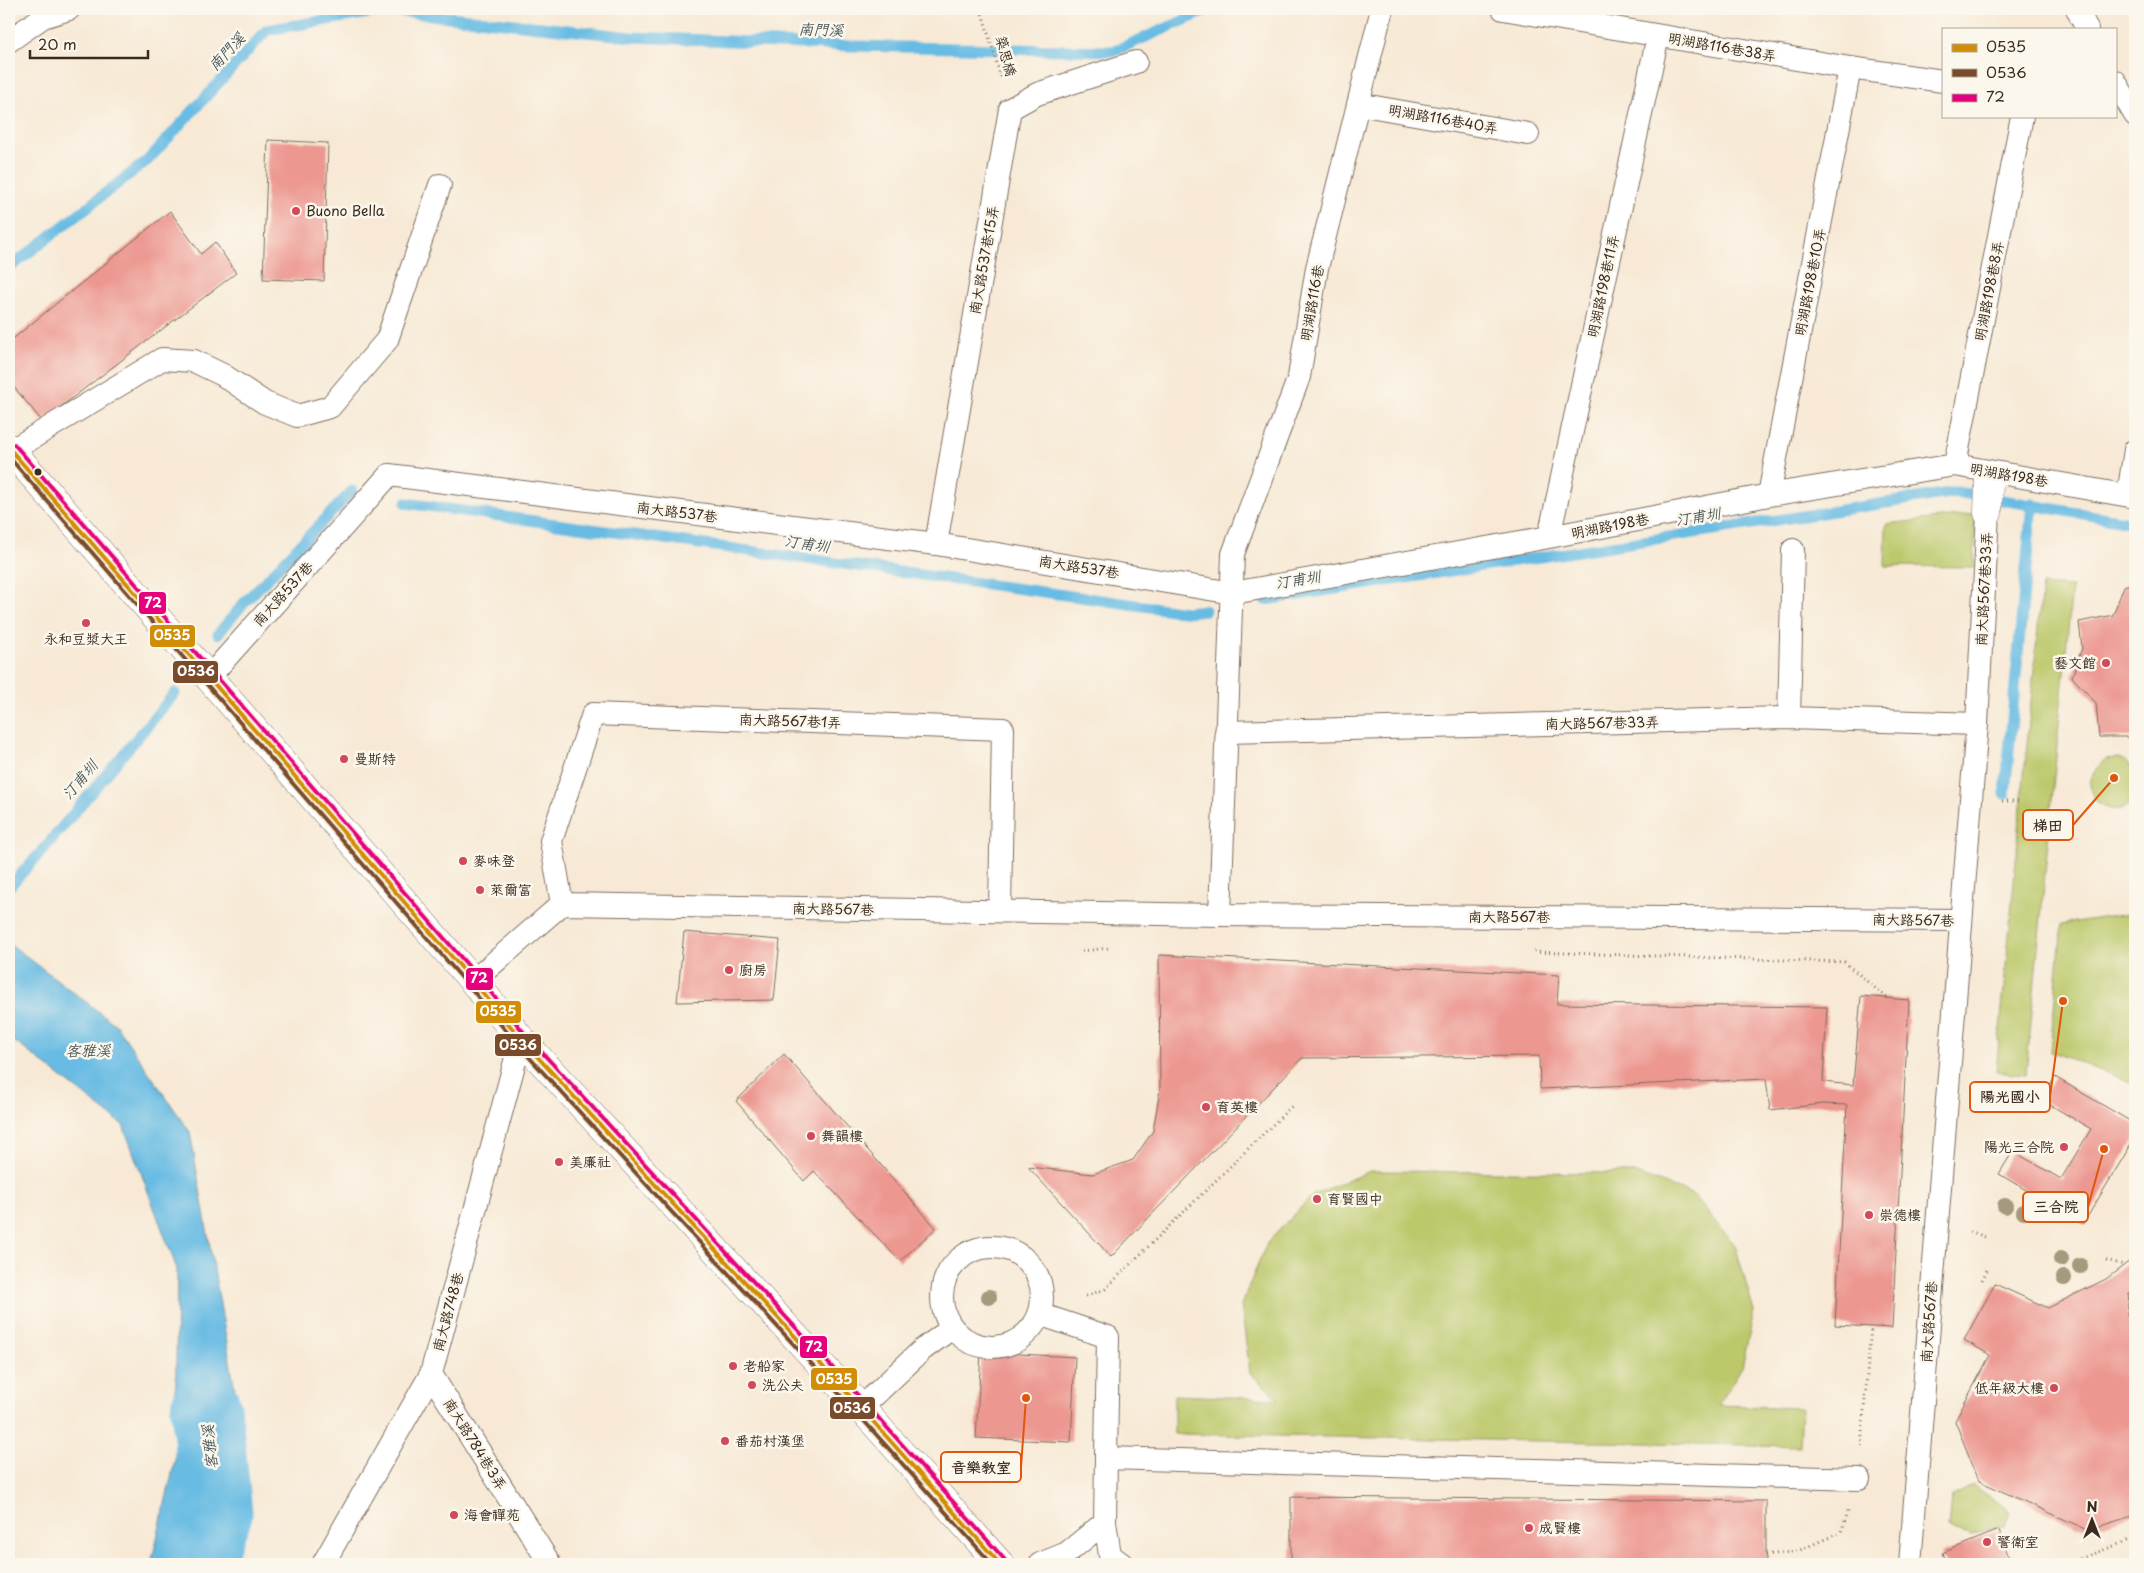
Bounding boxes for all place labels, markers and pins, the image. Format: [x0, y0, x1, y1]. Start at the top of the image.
place label: Buono Bella [306, 200, 385, 221]
marker: Buono Bella [290, 205, 302, 217]
unlabelled marker [33, 467, 43, 477]
marker: 永和豆漿大王 [80, 617, 92, 629]
place label: 永和豆漿大王 [44, 628, 128, 649]
place label: 藝文館 [2054, 652, 2096, 673]
marker: 藝文館 [2100, 657, 2112, 669]
place label: 曼斯特 [354, 748, 396, 769]
marker: 曼斯特 [338, 753, 350, 765]
callout: 梯田 [2023, 810, 2073, 840]
place label: 麥味登 [473, 850, 515, 871]
marker: 麥味登 [457, 855, 469, 867]
place label: 萊爾富 [490, 879, 532, 900]
marker: 萊爾富 [474, 884, 486, 896]
place label: 廚房 [739, 959, 767, 980]
marker: 廚房 [723, 964, 735, 976]
callout: 陽光國小 [1970, 1082, 2050, 1112]
place label: 育英樓 [1216, 1096, 1258, 1117]
marker: 育英樓 [1200, 1101, 1212, 1113]
place label: 舞韻樓 [821, 1125, 863, 1146]
marker: 舞韻樓 [805, 1130, 817, 1142]
place label: 陽光三合院 [1984, 1136, 2054, 1157]
marker: 陽光三合院 [2058, 1141, 2070, 1153]
place label: 美廉社 [569, 1151, 611, 1172]
marker: 美廉社 [553, 1156, 565, 1168]
place label: 育賢國中 [1327, 1188, 1383, 1209]
callout: 三合院 [2023, 1192, 2088, 1222]
marker: 育賢國中 [1311, 1193, 1323, 1205]
place label: 崇德樓 [1879, 1204, 1921, 1225]
marker: 崇德樓 [1863, 1209, 1875, 1221]
place label: 老船家 [743, 1355, 785, 1376]
marker: 老船家 [727, 1360, 739, 1372]
place label: 洗公夫 [762, 1374, 804, 1395]
place label: 低年級大樓 [1974, 1377, 2044, 1398]
marker: 洗公夫 [746, 1379, 758, 1391]
marker: 低年級大樓 [2048, 1382, 2060, 1394]
place label: 番茄村漢堡 [735, 1430, 805, 1451]
marker: 番茄村漢堡 [719, 1435, 731, 1447]
callout: 音樂教室 [941, 1452, 1021, 1482]
place label: 海會禪苑 [464, 1504, 520, 1525]
marker: 海會禪苑 [448, 1509, 460, 1521]
place label: 成賢樓 [1539, 1517, 1581, 1538]
marker: 成賢樓 [1523, 1522, 1535, 1534]
place label: 警衛室 [1997, 1531, 2039, 1552]
marker: 警衛室 [1981, 1536, 1993, 1548]

